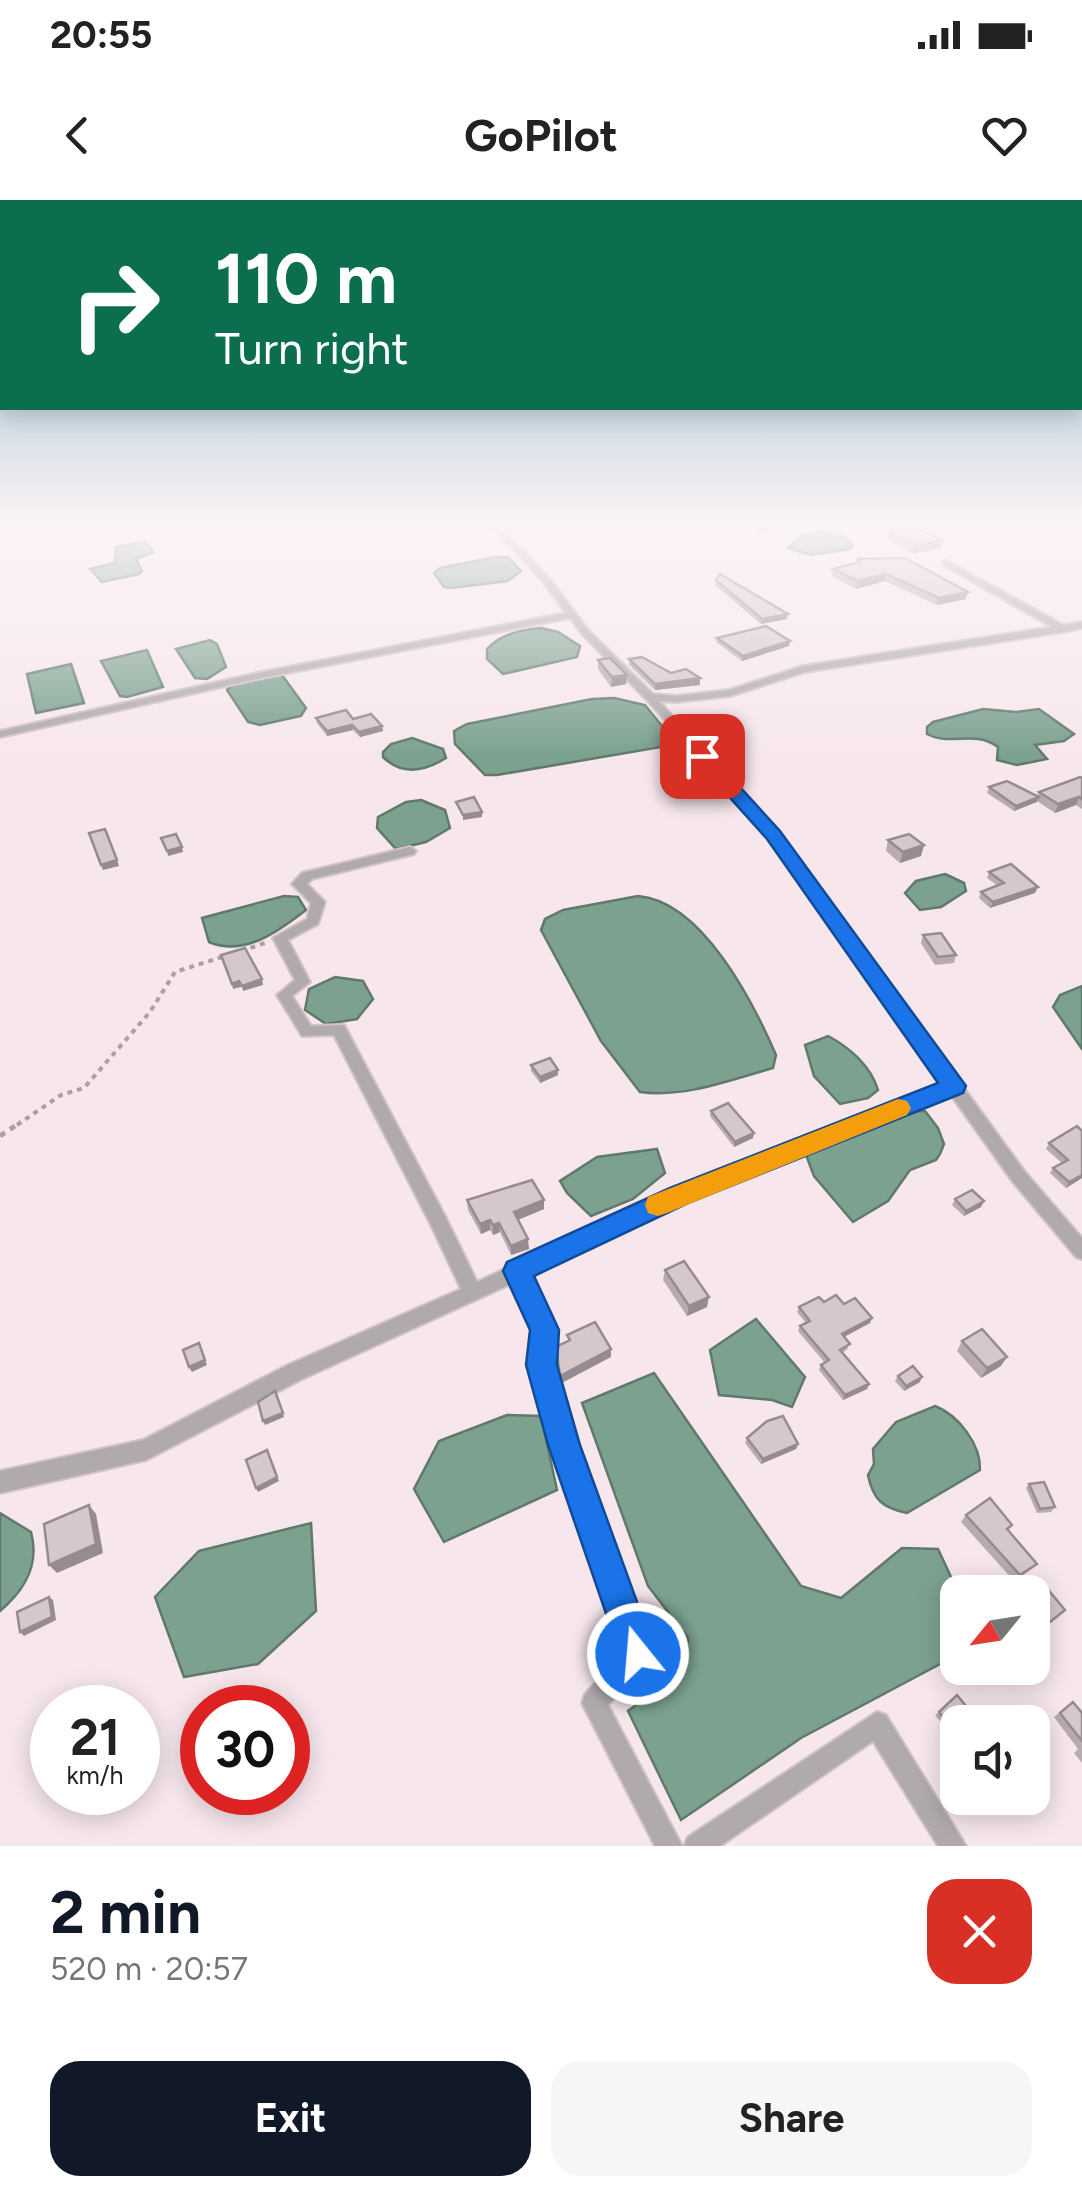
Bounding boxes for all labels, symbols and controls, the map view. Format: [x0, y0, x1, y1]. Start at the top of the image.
text: 20:55 [50, 12, 152, 58]
icon: back [50, 108, 105, 163]
text: GoPilot [464, 108, 618, 162]
icon: heart [977, 108, 1032, 163]
text: 110 m [215, 236, 397, 321]
icon: right [50, 240, 180, 370]
text: Turn right [215, 321, 408, 375]
pin [660, 714, 745, 799]
icon: arrive [675, 729, 730, 784]
north arrow [940, 1575, 1050, 1685]
map controls [940, 1575, 1050, 1815]
position arrow [586, 1602, 690, 1706]
speed limit sign: 30 [180, 1685, 310, 1815]
button: sound [940, 1705, 1050, 1815]
text: 21 [70, 1707, 120, 1768]
text: km/h [66, 1760, 124, 1790]
text: 2 min [50, 1876, 201, 1948]
button: close [927, 1879, 1032, 1984]
text: 520 m · 20:57 [50, 1950, 248, 1988]
button: Exit [50, 2061, 531, 2176]
button: Share [551, 2061, 1032, 2176]

